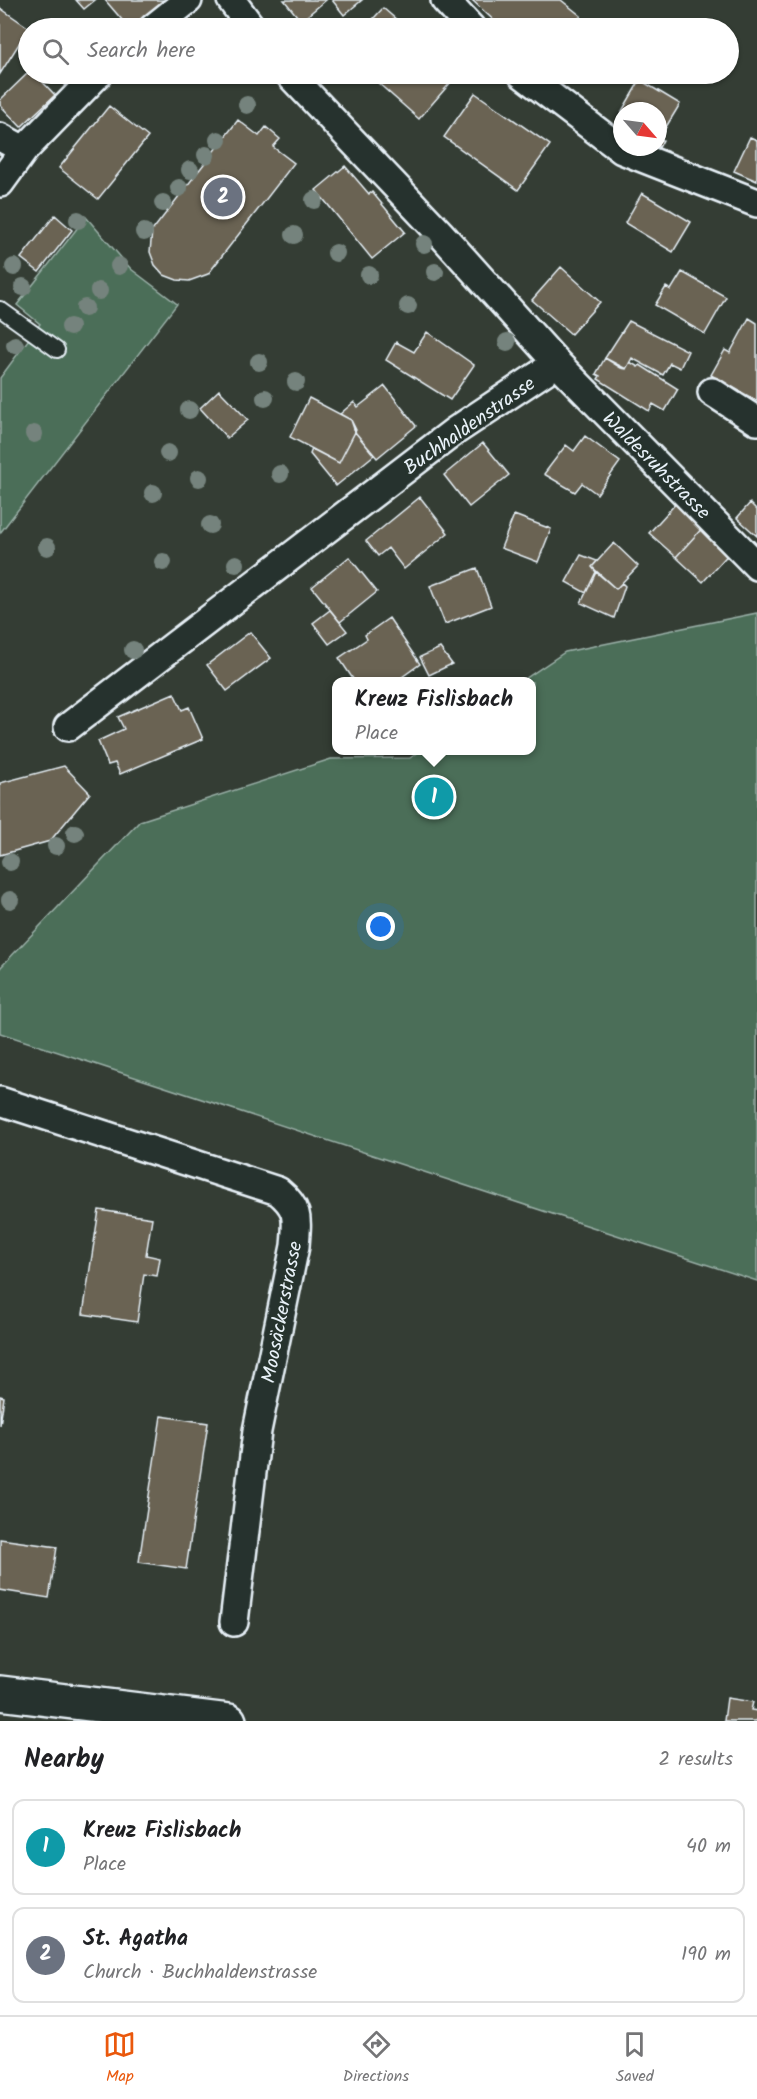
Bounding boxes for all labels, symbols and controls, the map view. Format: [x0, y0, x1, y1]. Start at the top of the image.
search box [18, 18, 739, 84]
text: Search here [87, 34, 195, 69]
icon: search [39, 35, 72, 68]
north arrow [613, 102, 667, 156]
pin: 2 [204, 174, 242, 220]
street label: Buchhaldenstrasse [398, 369, 543, 484]
street label: Waldesruhstrasse [594, 405, 717, 528]
popup [332, 677, 536, 755]
text: Kreuz Fislisbach [355, 683, 513, 718]
text: Place [355, 718, 398, 750]
pin: 1 [414, 774, 454, 820]
your location [366, 912, 395, 941]
street label: Moosäckerstrasse [254, 1239, 312, 1386]
text: Nearby [24, 1739, 104, 1781]
text: 2 results [658, 1744, 733, 1776]
text: Kreuz Fislisbach [83, 1814, 241, 1849]
text: 1 [42, 1831, 49, 1863]
text: 40 m [686, 1831, 731, 1863]
text: Place [83, 1849, 126, 1881]
text: St. Agatha [83, 1922, 188, 1957]
text: 2 [40, 1939, 51, 1971]
text: 190 m [681, 1939, 731, 1971]
text: Church · Buchhaldenstrasse [83, 1957, 317, 1989]
tab: Map [103, 2028, 136, 2089]
tab: Directions [343, 2028, 409, 2089]
tab: Saved [616, 2028, 654, 2089]

